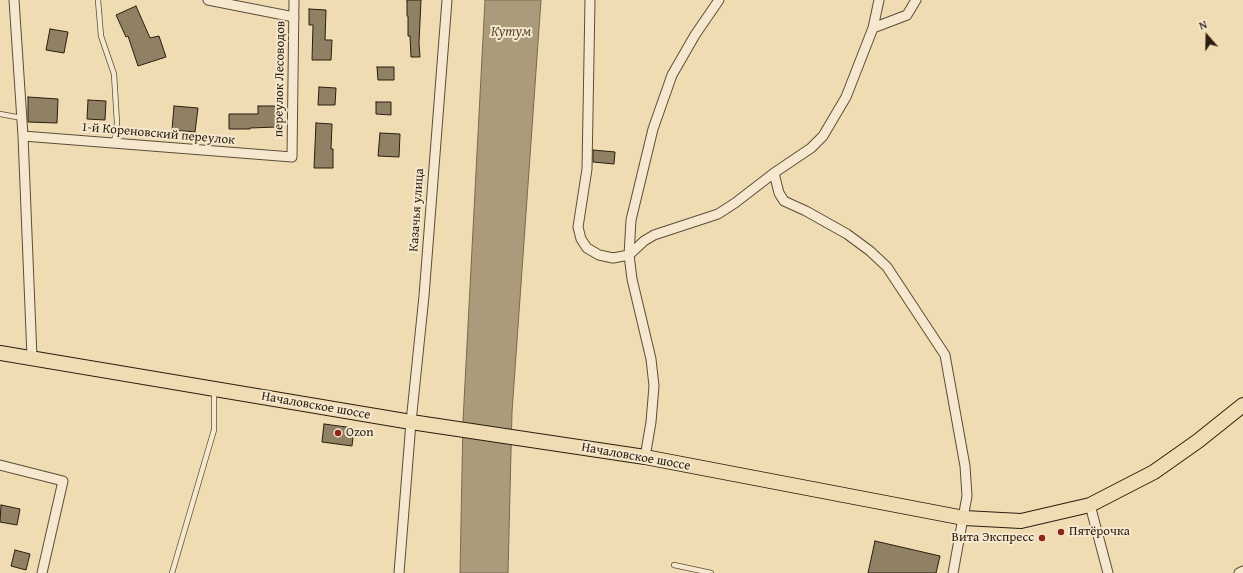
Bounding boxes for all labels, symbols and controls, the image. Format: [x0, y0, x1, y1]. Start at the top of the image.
north arrow [1187, 16, 1227, 56]
text: N [1197, 16, 1209, 34]
street label: переулок Лесоводов [271, 21, 289, 137]
water label: Кутум [491, 24, 531, 40]
street label: 1-й Кореновский переулок [81, 120, 235, 148]
street label: Казачья улица [406, 168, 428, 252]
street label: Началовское шоссе [260, 389, 372, 423]
place label: Ozon [346, 425, 374, 441]
marker: Ozon [333, 428, 343, 438]
street label: Началовское шоссе [580, 440, 692, 474]
place label: Пятёрочка [1069, 524, 1130, 540]
marker: Пятёрочка [1056, 527, 1066, 537]
place label: Вита Экспресс [952, 530, 1034, 546]
marker: Вита Экспресс [1037, 533, 1047, 543]

